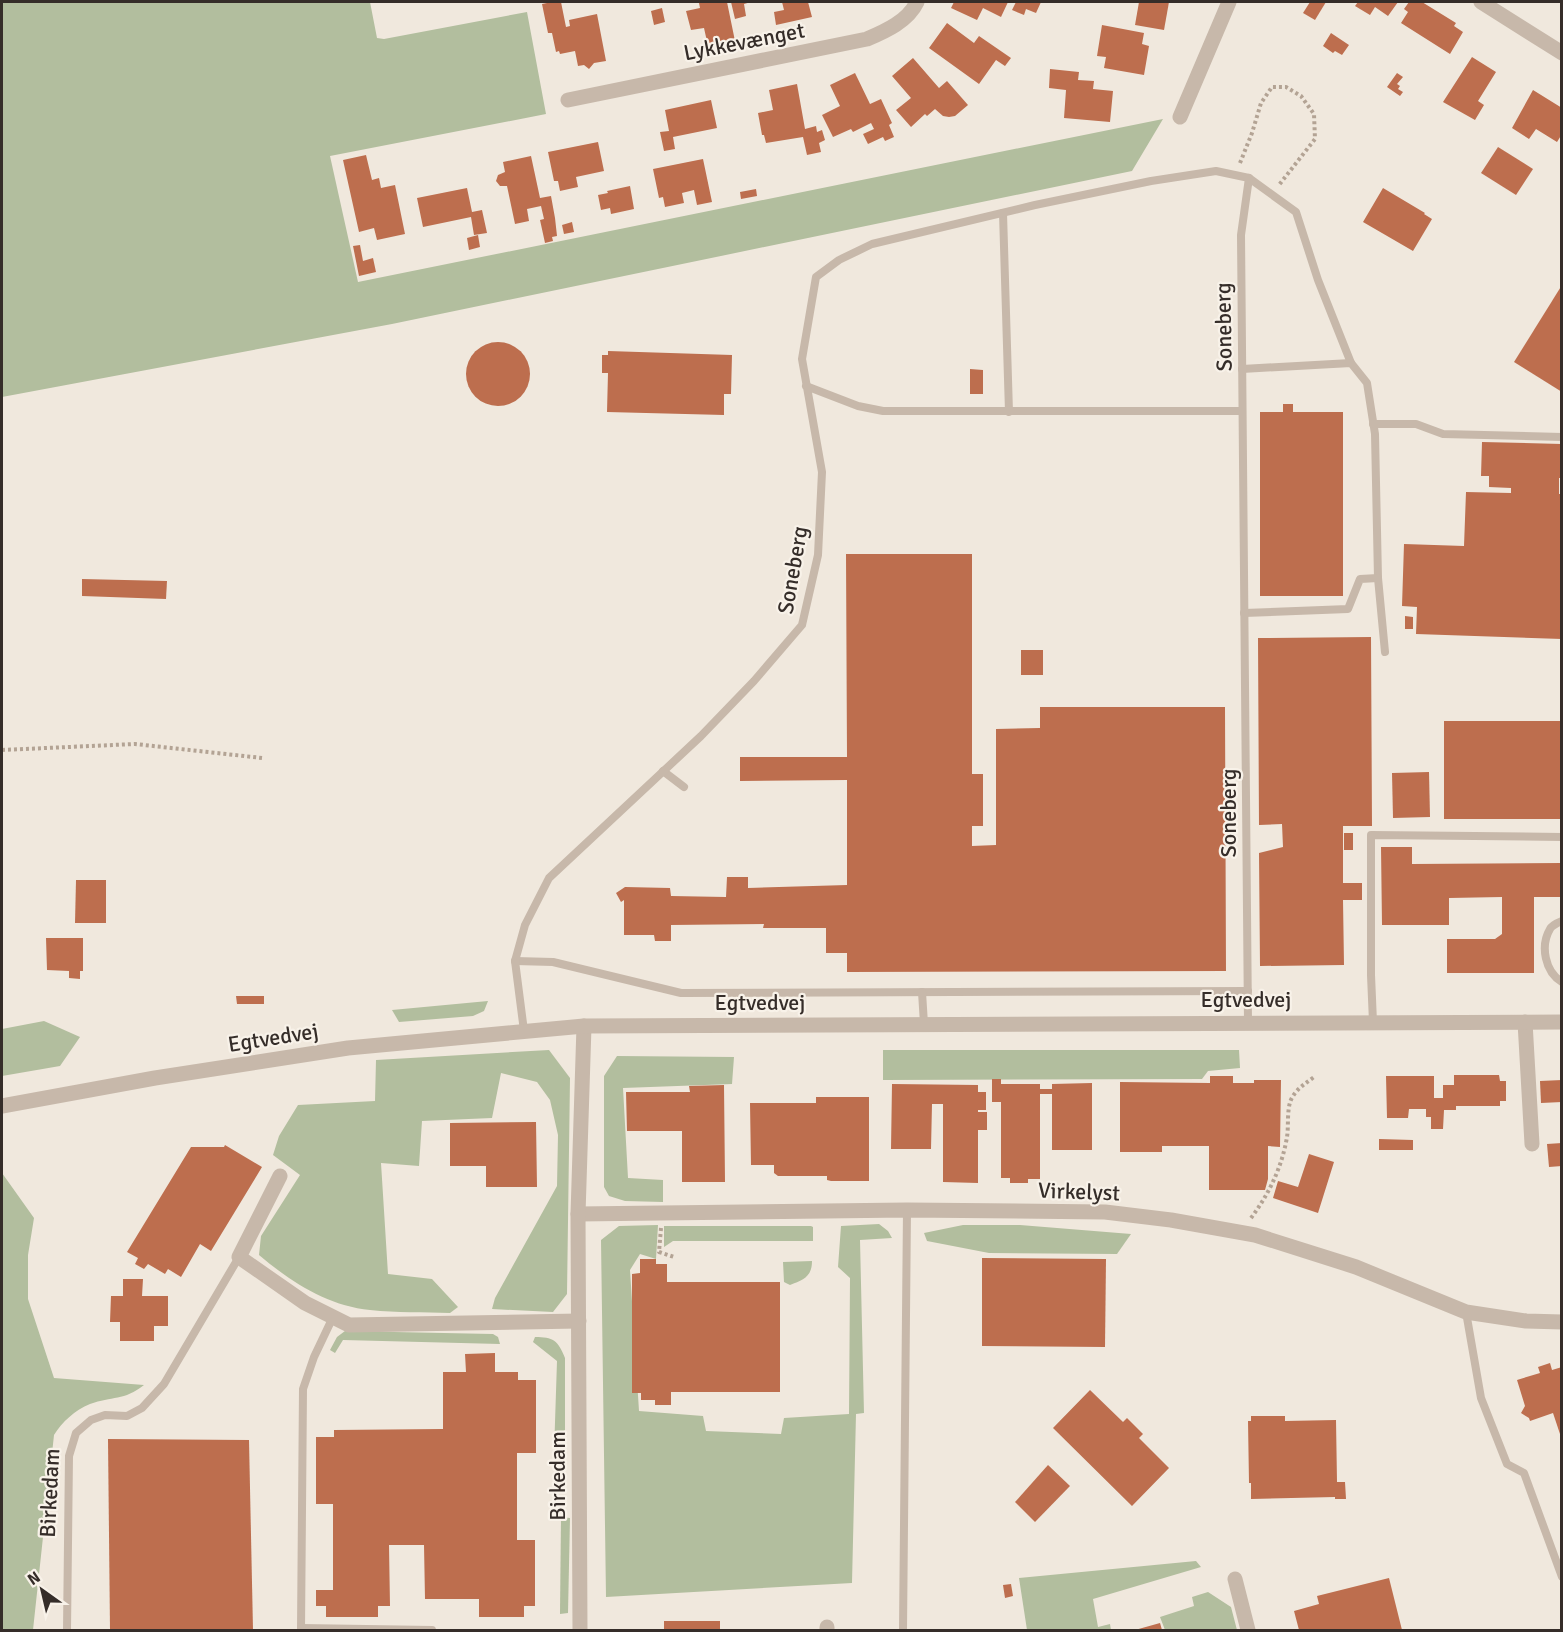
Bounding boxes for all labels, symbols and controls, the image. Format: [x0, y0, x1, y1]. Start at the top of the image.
street label: Lykkevænget [681, 16, 807, 66]
street label: Soneberg [1209, 282, 1238, 372]
street label: Soneberg [771, 524, 813, 616]
street label: Soneberg [1215, 769, 1242, 857]
street label: Egtvedvej [1201, 986, 1291, 1013]
street label: Egtvedvej [715, 989, 805, 1016]
street label: Egtvedvej [226, 1017, 320, 1058]
street label: Virkelyst [1037, 1177, 1121, 1206]
street label: Birkedam [544, 1431, 571, 1521]
street label: Birkedam [34, 1448, 65, 1538]
north arrow [12, 1560, 72, 1620]
text: N [24, 1567, 44, 1590]

